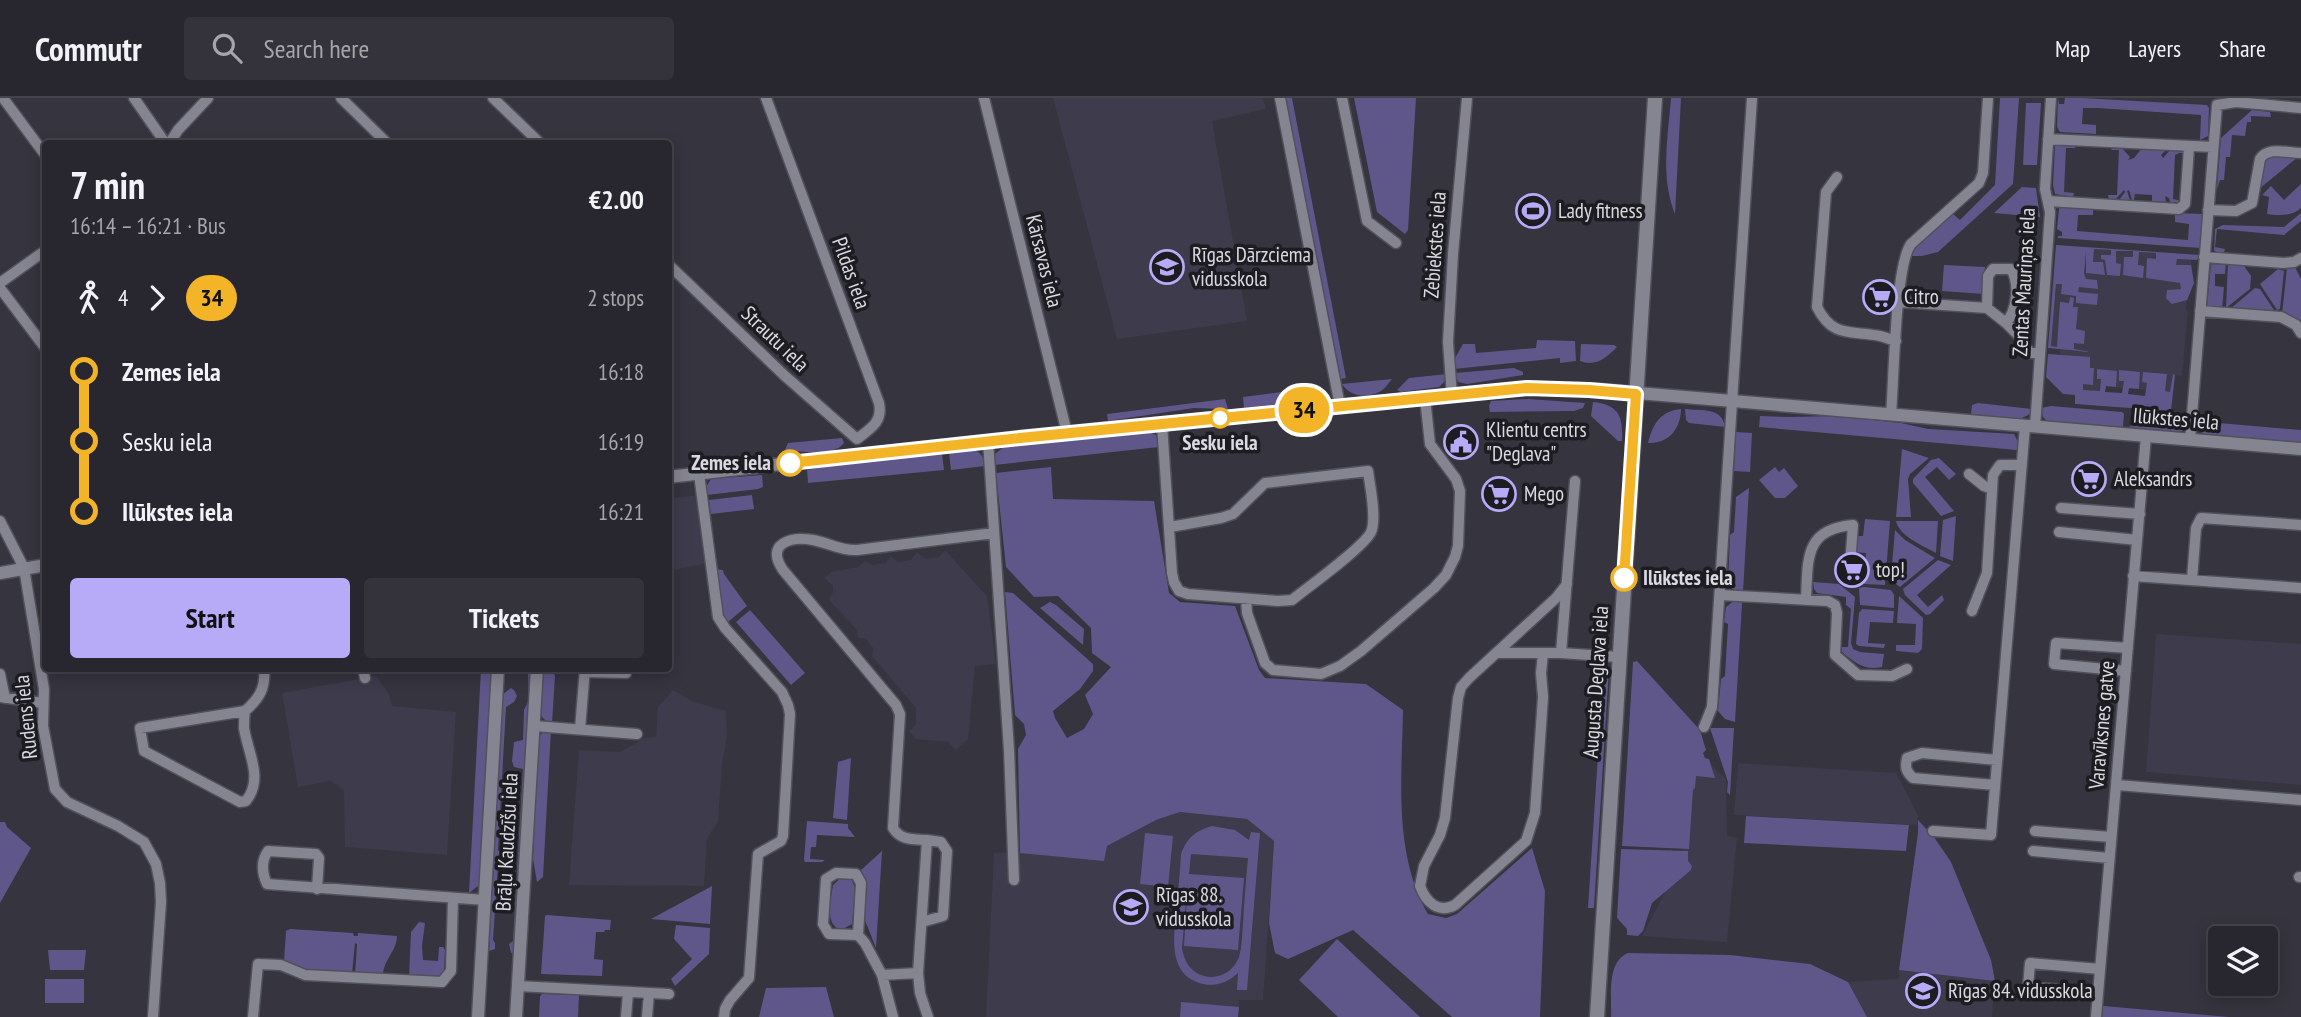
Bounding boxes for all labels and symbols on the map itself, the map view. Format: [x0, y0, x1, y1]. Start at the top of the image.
street label: Zebiekstes iela [1417, 191, 1452, 299]
sports icon: Lady fitness [1514, 192, 1552, 230]
place label: Lady fitness [1558, 197, 1643, 224]
street label: Zentas Mauriņas iela [2006, 207, 2041, 357]
street label: Kārsavas iela [1020, 212, 1069, 310]
street label: Pildas iela [826, 233, 877, 312]
place label: Rīgas Dārzciema vidusskola [1192, 241, 1311, 292]
school or university icon: Rīgas Dārzciema vidusskola [1148, 248, 1186, 286]
supermarket icon: Citro [1861, 278, 1899, 316]
place label: Citro [1904, 283, 1939, 310]
street label: Strautu iela [736, 300, 815, 377]
line badge: 34 [1272, 387, 1336, 433]
street label: Ilūkstes iela [2132, 401, 2220, 436]
marker: Sesku iela [1210, 408, 1230, 428]
place label: Klientu centrs "Deglava" [1486, 416, 1587, 467]
public building icon: Klientu centrs "Deglava" [1442, 423, 1480, 461]
place label: Sesku iela [1182, 429, 1258, 456]
place label: Zemes iela [691, 449, 771, 476]
marker: Zemes iela [777, 450, 803, 476]
supermarket icon: Aleksandrs [2070, 460, 2108, 498]
place label: Aleksandrs [2114, 465, 2192, 492]
supermarket icon: Mego [1480, 475, 1518, 513]
place label: Mego [1524, 480, 1564, 507]
supermarket icon: top! [1833, 551, 1871, 589]
place label: top! [1876, 556, 1905, 583]
place label: Ilūkstes iela [1643, 564, 1733, 591]
marker: Ilūkstes iela [1611, 565, 1637, 591]
street label: Augusta Deglava iela [1577, 605, 1614, 759]
street label: Varavīksnes gatve [2082, 660, 2121, 791]
street label: Rudens iela [8, 674, 43, 760]
street label: Brāļu Kaudzīšu iela [489, 772, 524, 912]
place label: Rīgas 88. vidusskola [1156, 881, 1231, 932]
school or university icon: Rīgas 88. vidusskola [1112, 888, 1150, 926]
school or university icon: Rīgas 84. vidusskola [1904, 972, 1942, 1010]
place label: Rīgas 84. vidusskola [1948, 977, 2093, 1004]

